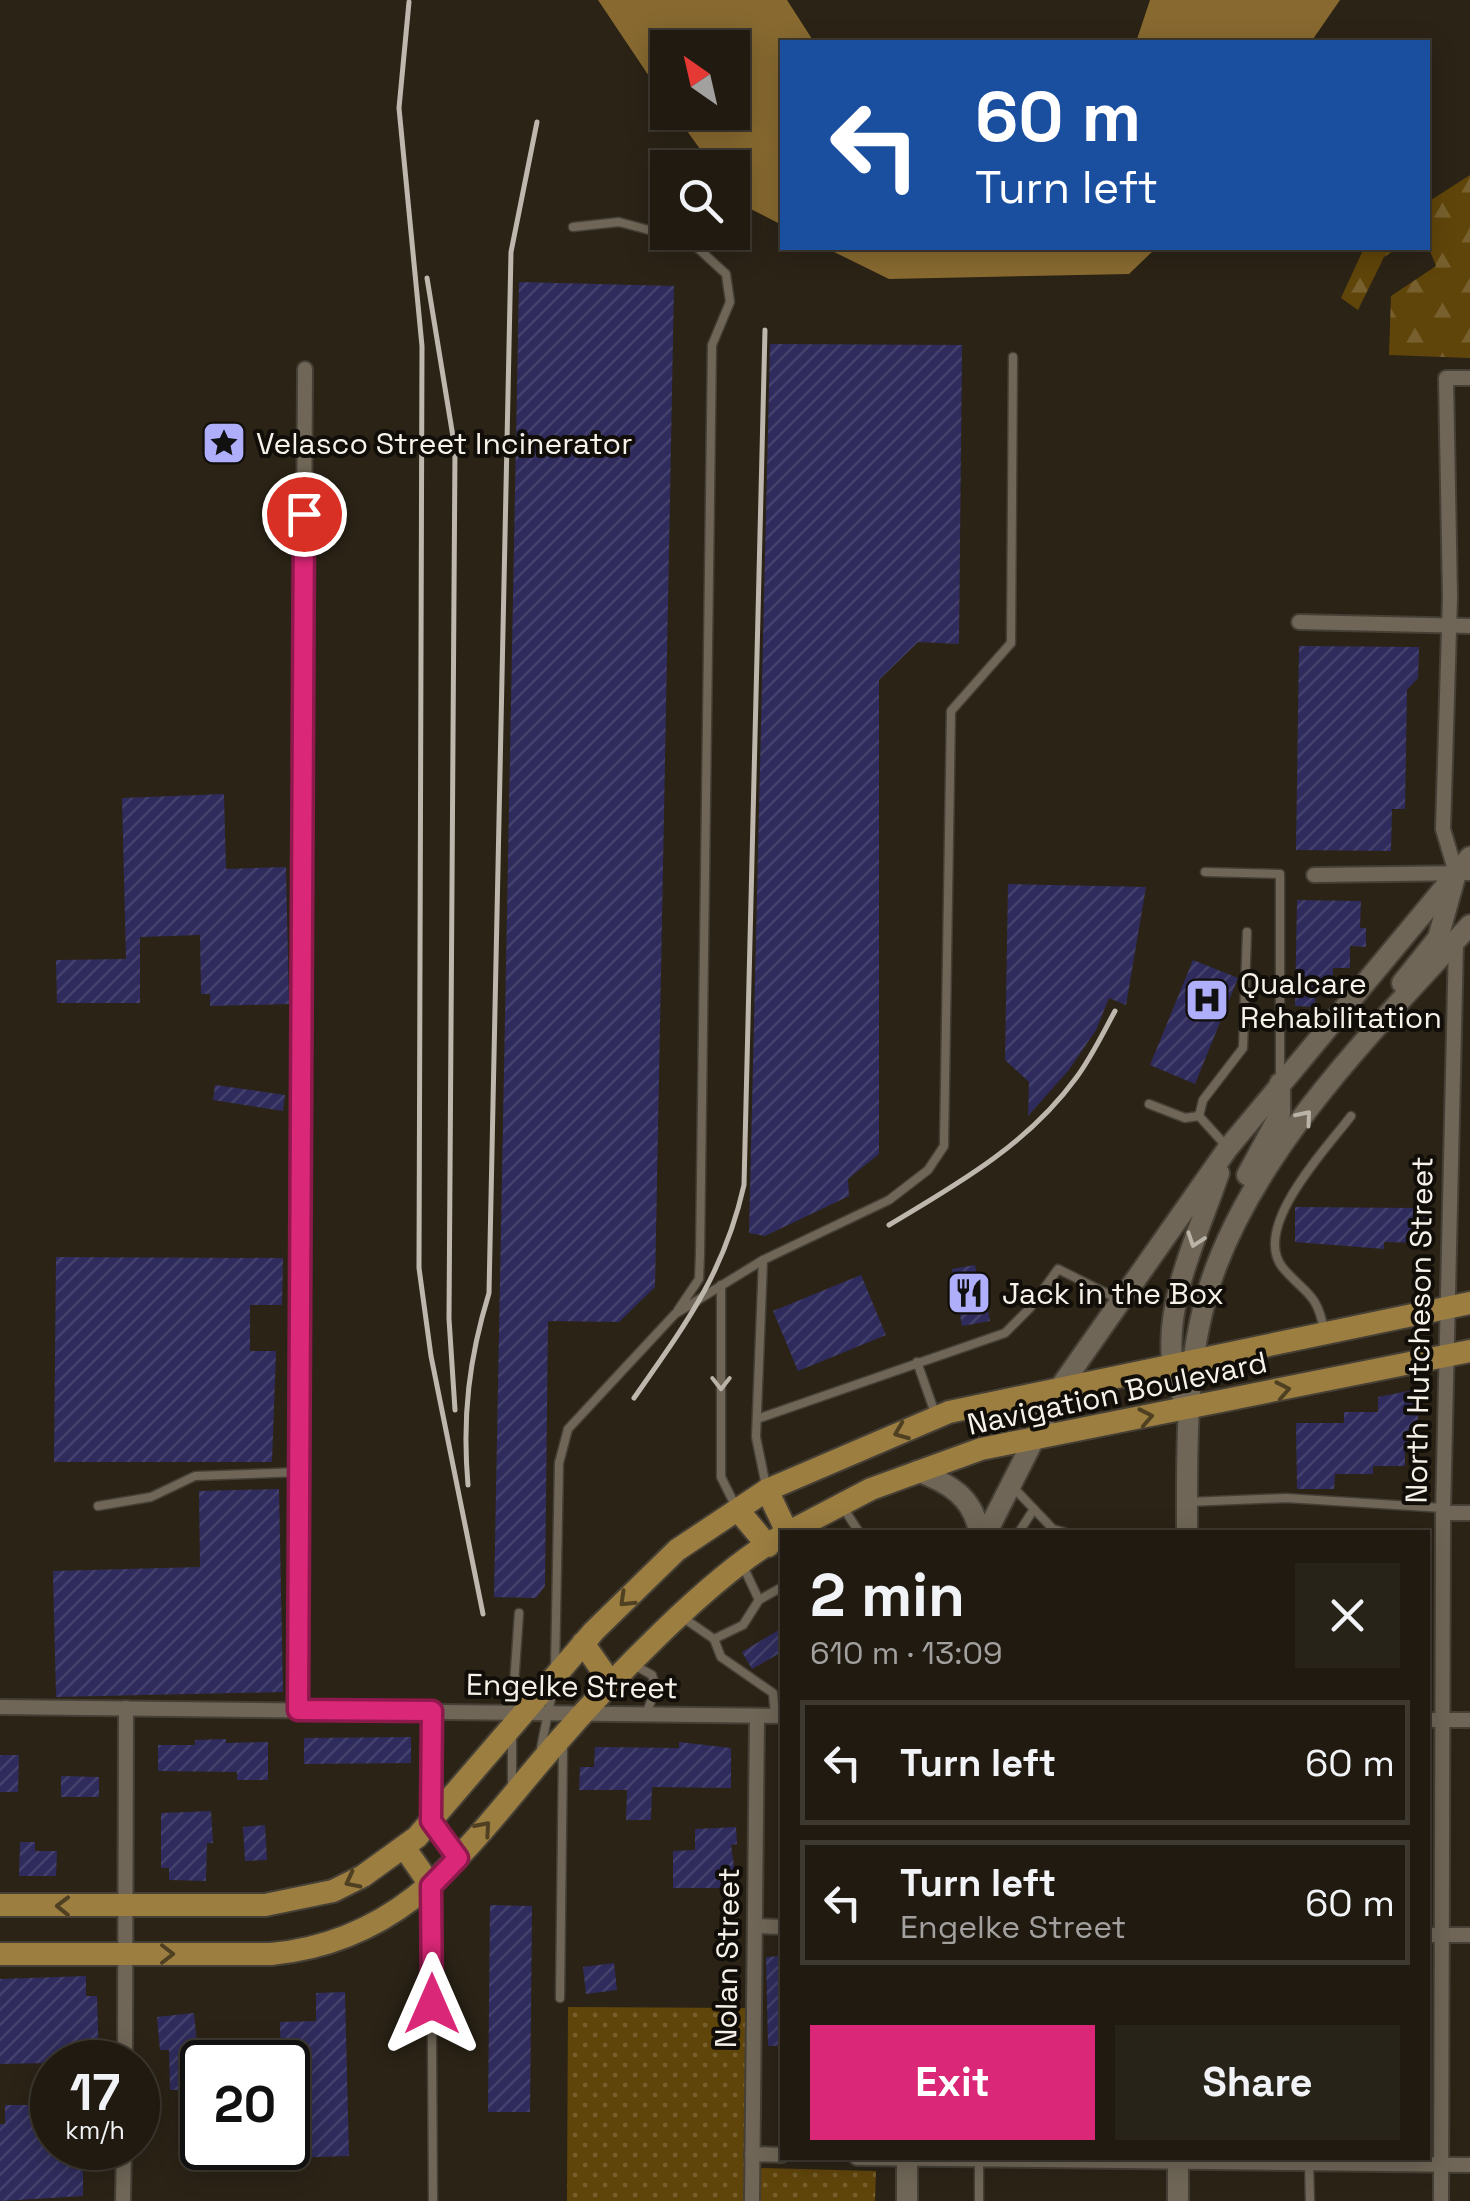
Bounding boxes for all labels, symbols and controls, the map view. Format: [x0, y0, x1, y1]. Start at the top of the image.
north arrow [650, 30, 750, 130]
map controls [650, 30, 750, 250]
text: 60 m [975, 72, 1141, 161]
icon: left [810, 80, 940, 210]
button: search [650, 150, 750, 250]
text: Turn left [975, 159, 1158, 216]
place icon: Velasco Street Incinerator [201, 420, 247, 466]
place label: Velasco Street Incinerator [256, 424, 632, 463]
pin [262, 472, 347, 557]
icon: arrive [277, 487, 332, 542]
place label: Qualcare Rehabilitation [1240, 964, 1442, 1037]
hospital icon: Qualcare Rehabilitation [1184, 977, 1230, 1023]
one-way arrow [1293, 1110, 1311, 1128]
street label: North Hutcheson Street [1396, 1156, 1442, 1504]
one-way arrow [1186, 1230, 1207, 1247]
restaurant icon: Jack in the Box [946, 1270, 992, 1316]
place label: Jack in the Box [1002, 1274, 1224, 1313]
street label: Navigation Boulevard [964, 1342, 1270, 1444]
one-way arrow [710, 1376, 732, 1391]
one-way arrow [1275, 1380, 1291, 1401]
one-way arrow [1138, 1407, 1154, 1428]
one-way arrow [893, 1421, 910, 1441]
text: 2 min [810, 1557, 965, 1634]
button: close [1295, 1563, 1400, 1668]
one-way arrow [619, 1588, 638, 1606]
text: 610 m · 13:09 [810, 1633, 1003, 1673]
street label: Engelke Street [466, 1665, 678, 1707]
icon: left [815, 1735, 870, 1790]
text: Turn left [900, 1739, 1056, 1787]
text: 60 m [1305, 1739, 1395, 1787]
one-way arrow [473, 1821, 491, 1840]
text: Turn left [900, 1859, 1056, 1907]
street label: Nolan Street [706, 1867, 748, 2049]
one-way arrow [344, 1869, 362, 1889]
icon: left [815, 1875, 870, 1930]
text: 60 m [1305, 1879, 1395, 1927]
one-way arrow [54, 1895, 70, 1916]
text: Engelke Street [900, 1907, 1126, 1947]
one-way arrow [160, 1943, 176, 1965]
position arrow [380, 1952, 484, 2056]
button: Exit [810, 2025, 1095, 2140]
button: Share [1115, 2025, 1400, 2140]
speed limit sign: 20 [180, 2040, 310, 2170]
text: 17 [70, 2061, 120, 2125]
text: km/h [65, 2114, 125, 2146]

